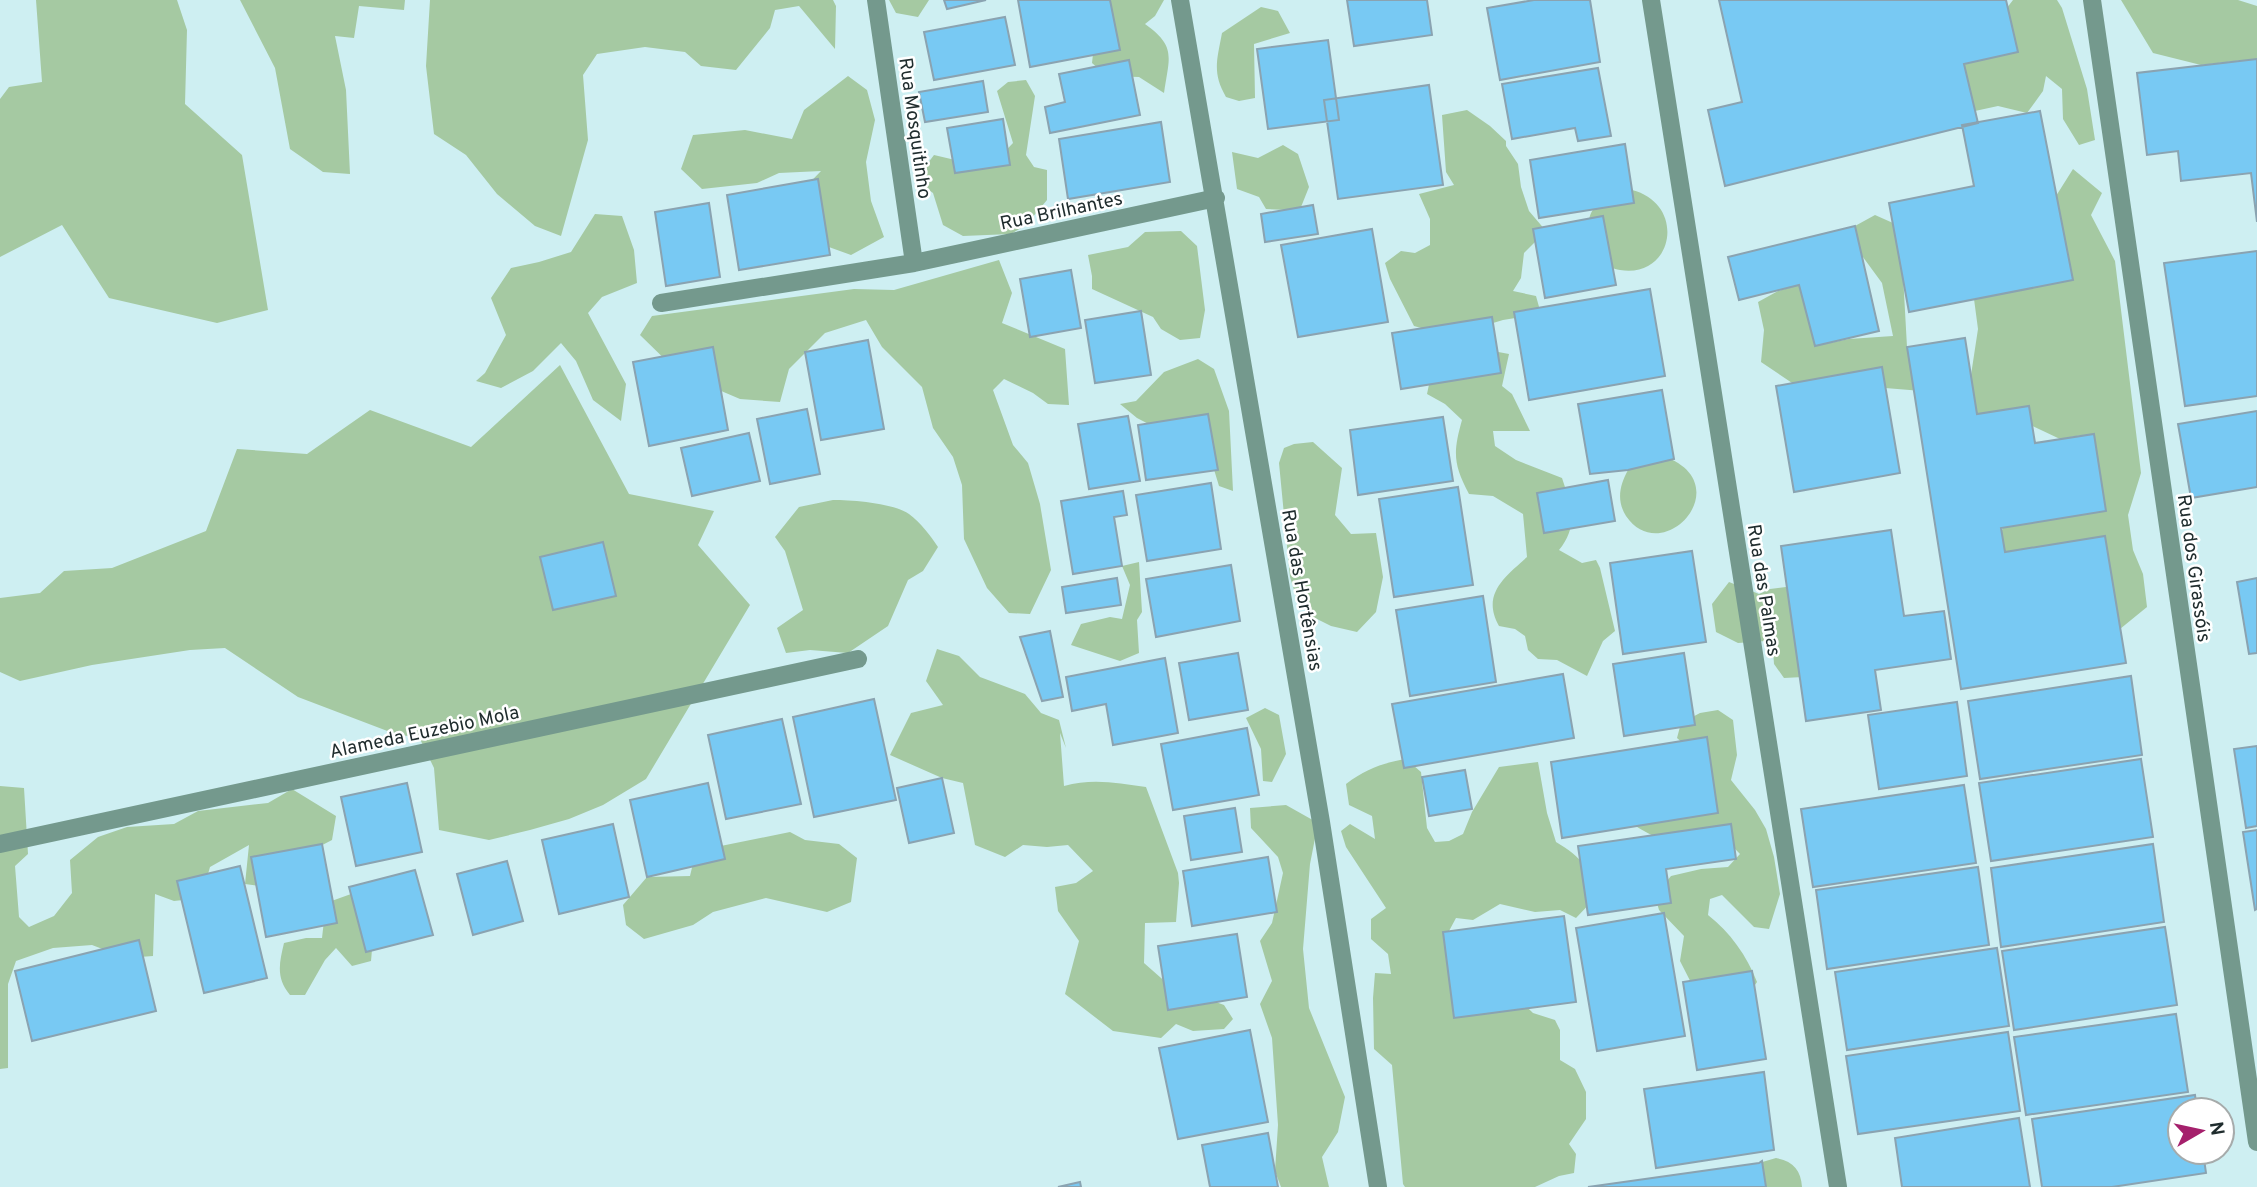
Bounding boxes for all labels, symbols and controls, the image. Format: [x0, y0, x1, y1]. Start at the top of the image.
street label: Rua Mosquitinho [892, 56, 936, 200]
street label: Rua Brilhantes [998, 187, 1125, 237]
street label: Rua dos Girassóis [2171, 493, 2215, 644]
street label: Rua das Hortênsias [1275, 508, 1327, 673]
street label: Rua das Palmas [1741, 523, 1785, 658]
street label: Alameda Euzebio Mola [327, 701, 521, 765]
north arrow [2166, 1096, 2236, 1166]
text: N [2203, 1120, 2229, 1137]

